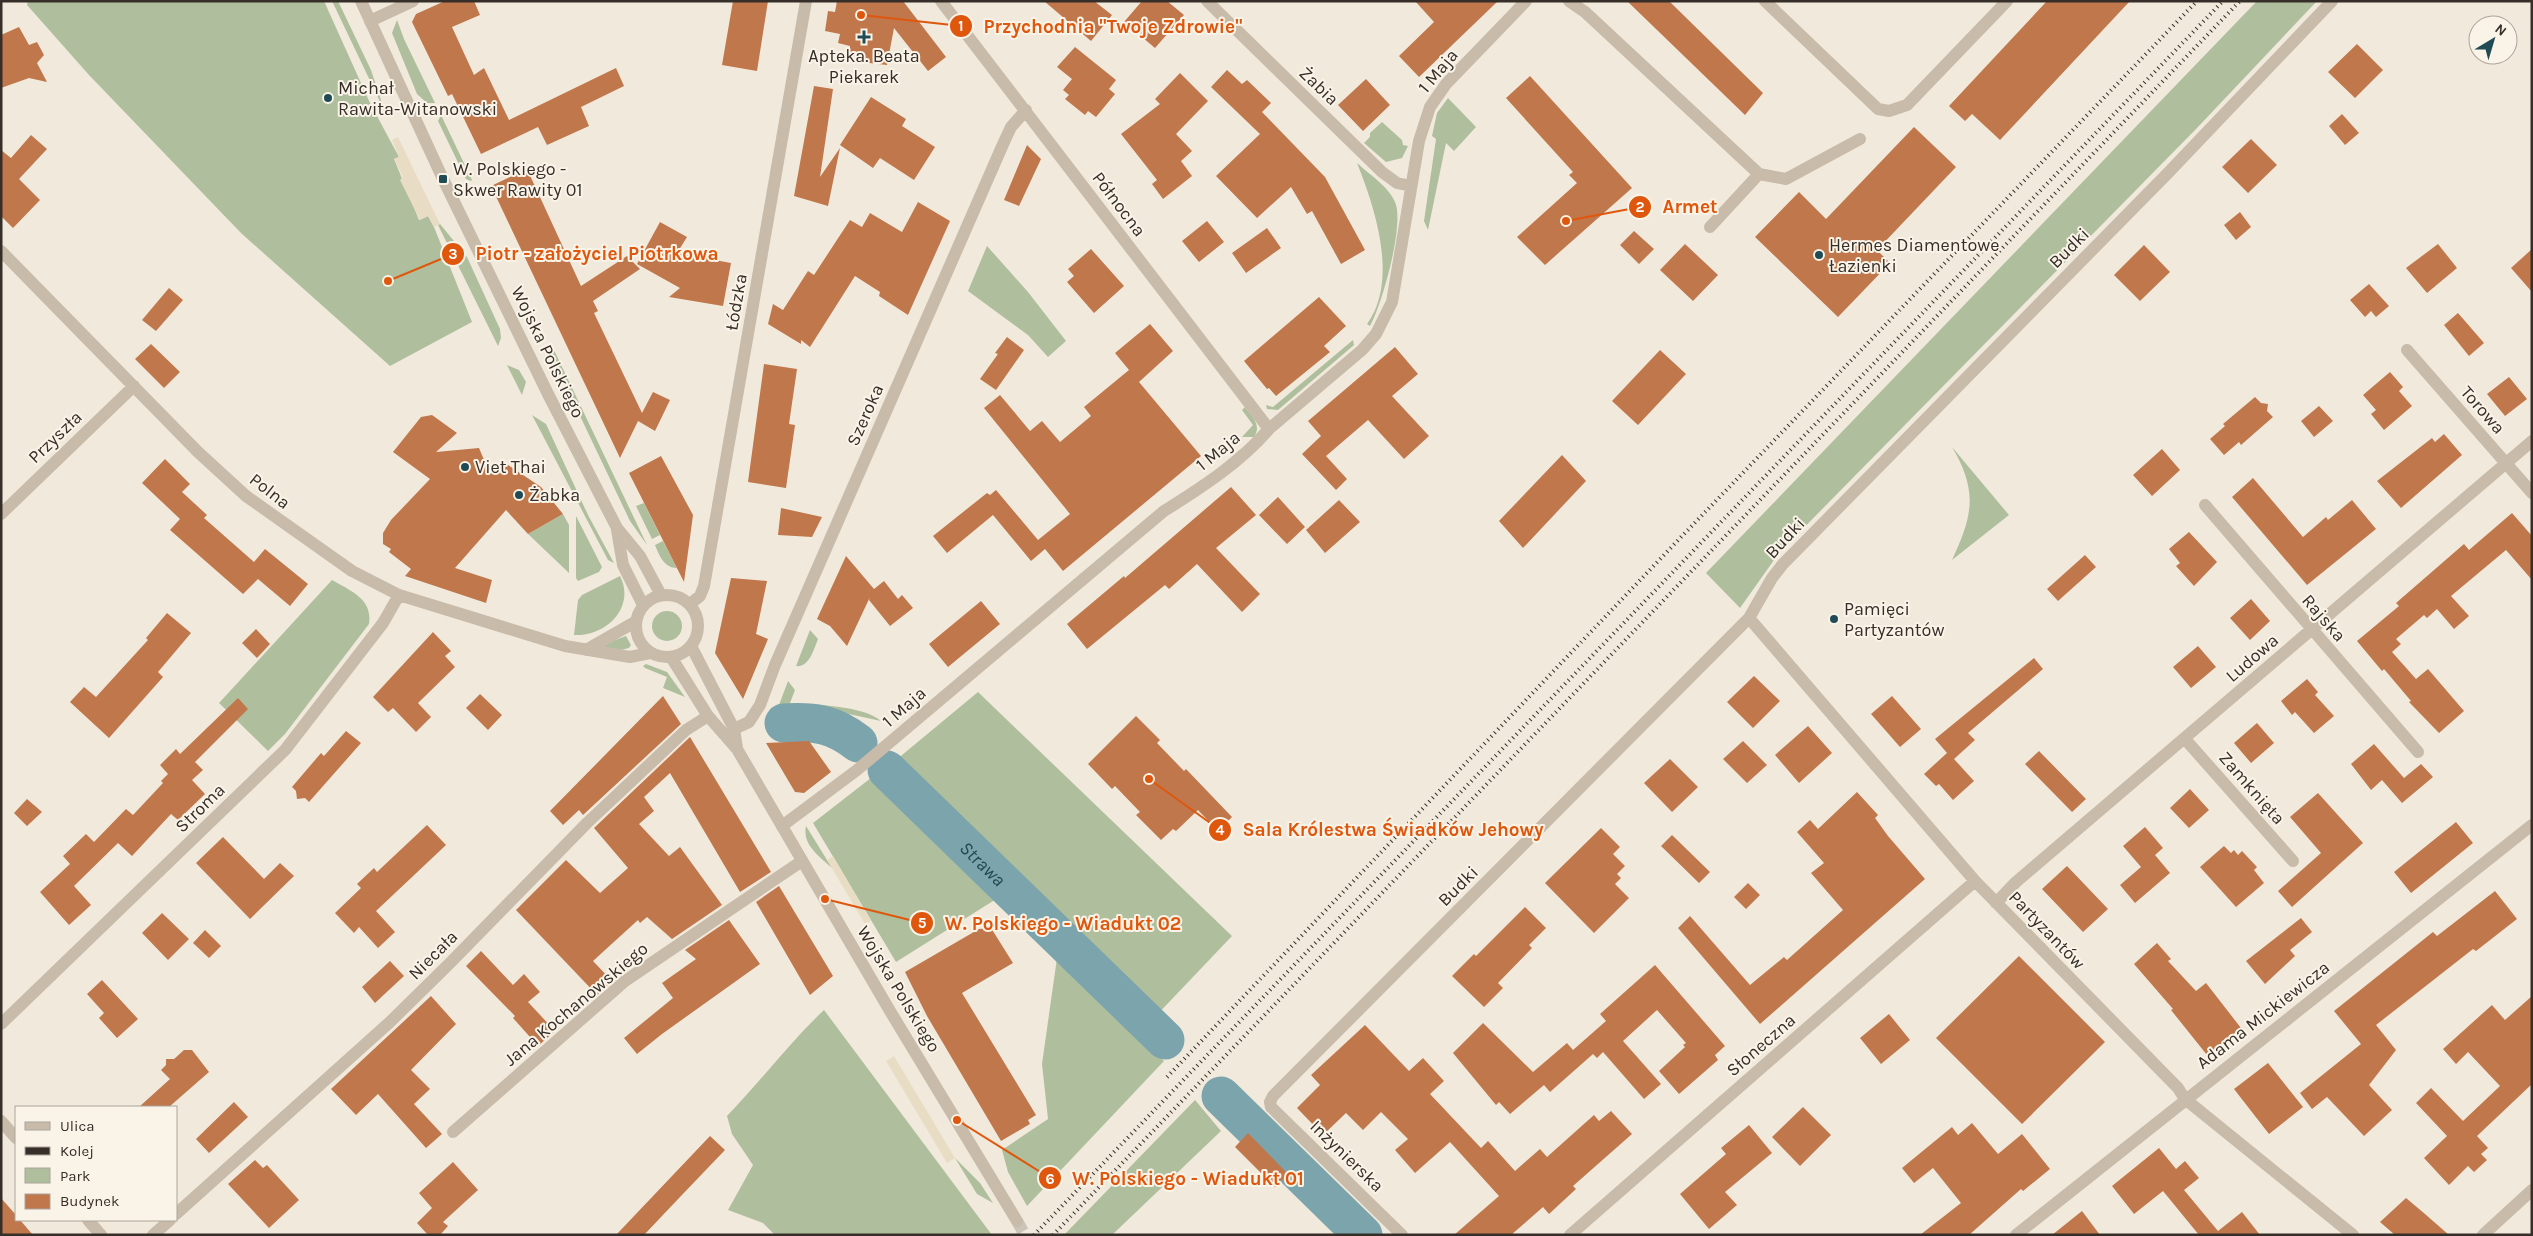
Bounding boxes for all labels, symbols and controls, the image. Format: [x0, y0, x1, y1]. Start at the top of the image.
callout: Przychodnia "Twoje Zdrowie" [949, 9, 1252, 43]
north arrow [2468, 15, 2518, 65]
text: Przychodnia "Twoje Zdrowie" [984, 16, 1242, 38]
text: 1 [958, 17, 964, 35]
text: N [2492, 20, 2510, 40]
marker: Apteka. Beata Piekarek [858, 31, 870, 43]
street label: 1 Maja [1413, 44, 1463, 98]
place label: Apteka. Beata Piekarek [808, 45, 920, 88]
street label: Żabia [1295, 62, 1343, 110]
place label: Michał Rawita-Witanowski [338, 77, 497, 120]
marker: Michał Rawita-Witanowski [322, 92, 334, 104]
place label: W. Polskiego - Skwer Rawity 01 [453, 158, 582, 201]
street label: Północna [1087, 167, 1151, 241]
marker: W. Polskiego - Skwer Rawity 01 [437, 173, 449, 185]
callout: Armet [1627, 190, 1727, 224]
text: Armet [1663, 196, 1717, 218]
text: 2 [1635, 198, 1645, 216]
street label: Budki [2044, 223, 2094, 273]
place label: Hermes Diamentowe Łazienki [1829, 234, 2000, 277]
callout: Piotr - założyciel Piotrkowa [441, 237, 729, 271]
text: Piotr - założyciel Piotrkowa [475, 243, 719, 265]
text: 3 [448, 245, 458, 263]
marker: Hermes Diamentowe Łazienki [1813, 249, 1825, 261]
street label: Łódzka [720, 272, 752, 332]
street label: Wojska Polskiego [507, 283, 589, 421]
street label: Szeroka [842, 381, 888, 449]
street label: Torowa [2456, 381, 2510, 439]
street label: Przyszła [23, 406, 87, 468]
street label: 1 Maja [1191, 426, 1245, 476]
place label: Viet Thai [475, 456, 546, 478]
marker: Viet Thai [459, 461, 471, 473]
street label: Polna [245, 468, 295, 514]
place label: Żabka [529, 484, 580, 506]
marker: Żabka [513, 489, 525, 501]
street label: Budki [1760, 513, 1810, 563]
street label: Rajska [2297, 590, 2351, 646]
place label: Pamięci Partyzantów [1844, 598, 1945, 641]
marker: Pamięci Partyzantów [1828, 613, 1840, 625]
street label: Ludowa [2221, 629, 2283, 687]
street label: 1 Maja [878, 682, 930, 732]
street label: Zamknięta [2214, 747, 2290, 829]
street label: Stroma [171, 779, 229, 837]
callout: Sala Królestwa Świadków Jehowy [1207, 813, 1553, 847]
text: Sala Królestwa Świadków Jehowy [1242, 817, 1544, 841]
text: 4 [1216, 821, 1225, 839]
water label: Strawa [955, 837, 1010, 891]
street label: Budki [1433, 861, 1483, 911]
street label: Partyzantów [2004, 886, 2090, 974]
callout: W. Polskiego - Wiadukt 02 [910, 906, 1191, 940]
text: W. Polskiego - Wiadukt 02 [945, 913, 1181, 935]
text: 5 [918, 914, 927, 932]
street label: Wojska Polskiego [853, 922, 945, 1056]
street label: Niecała [404, 926, 462, 984]
street label: Jana Kochanowskiego [500, 937, 652, 1071]
street label: Adama Mickiewicza [2192, 956, 2334, 1074]
street label: Słoneczna [1722, 1009, 1800, 1081]
legend [15, 1106, 178, 1221]
street label: Inżynierska [1305, 1115, 1389, 1197]
text: Ulica [60, 1117, 94, 1135]
text: Kolej [60, 1142, 94, 1160]
callout: W. Polskiego - Wiadukt 01 [1037, 1161, 1314, 1195]
text: Park [60, 1167, 90, 1185]
text: W. Polskiego - Wiadukt 01 [1072, 1168, 1304, 1190]
text: 6 [1045, 1170, 1055, 1188]
text: Budynek [60, 1192, 119, 1210]

